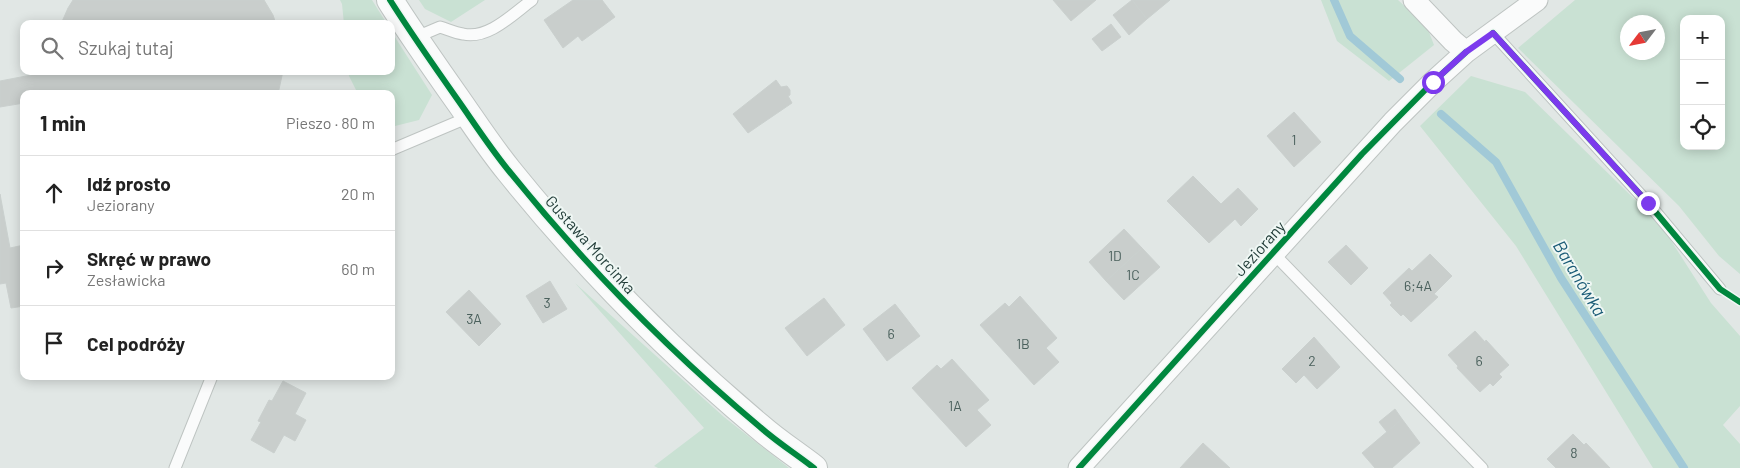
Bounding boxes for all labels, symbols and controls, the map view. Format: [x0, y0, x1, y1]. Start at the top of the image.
north arrow [1620, 15, 1665, 60]
map controls [1680, 15, 1725, 150]
button: + [1680, 15, 1725, 60]
search box [20, 20, 395, 75]
icon: search [38, 34, 66, 62]
text: Szukaj tutaj [78, 36, 174, 59]
button: − [1680, 60, 1725, 105]
route start [1422, 71, 1445, 94]
button: locate [1680, 105, 1725, 150]
text: 1 min [40, 110, 86, 135]
text: Pieszo · 80 m [286, 113, 375, 132]
house number: 1 [1292, 131, 1296, 148]
text: Idź prosto [87, 172, 171, 195]
icon: ahead [40, 179, 68, 207]
text: 20 m [341, 184, 375, 203]
street label: Gustawa Morcinka [542, 191, 640, 297]
route end [1637, 192, 1660, 215]
text: Jeziorany [87, 195, 155, 214]
street label: Jeziorany [1229, 216, 1289, 279]
water label: Baranówka [1549, 236, 1611, 320]
text: Skręć w prawo [87, 247, 211, 270]
house number: 1D [1108, 247, 1122, 264]
icon: right [40, 254, 68, 282]
text: 60 m [341, 259, 375, 278]
house number: 1C [1126, 266, 1140, 283]
text: Zesławicka [87, 270, 165, 289]
house number: 6;4A [1404, 277, 1432, 294]
house number: 3 [543, 294, 551, 311]
house number: 3A [466, 310, 482, 327]
house number: 6 [887, 325, 895, 342]
icon: arrive [40, 329, 68, 357]
text: Cel podróży [87, 332, 185, 355]
house number: 1B [1016, 335, 1030, 352]
house number: 2 [1308, 352, 1316, 369]
house number: 6 [1475, 352, 1483, 369]
house number: 1A [948, 397, 962, 414]
house number: 8 [1570, 444, 1578, 461]

